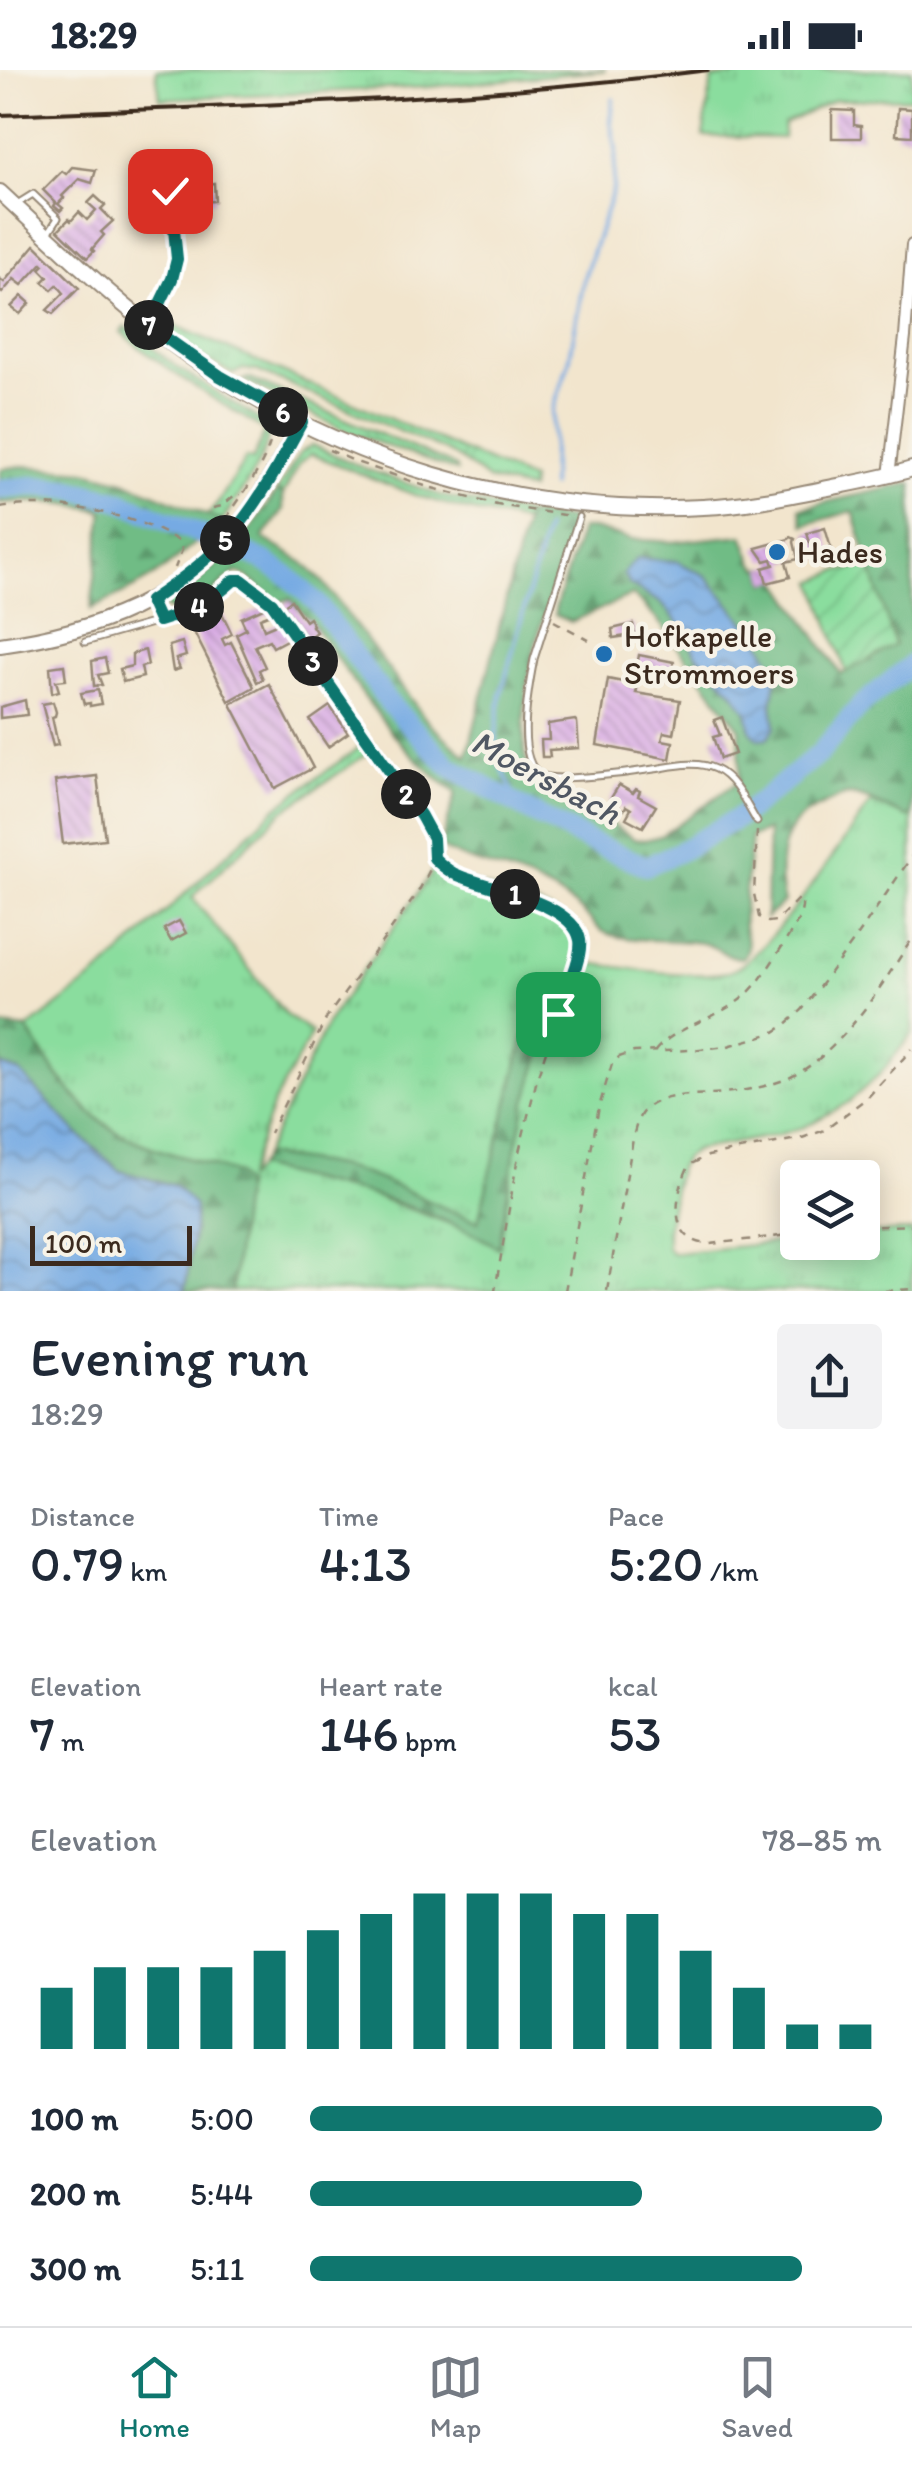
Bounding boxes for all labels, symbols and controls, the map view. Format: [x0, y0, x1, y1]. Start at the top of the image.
text: 18:29 [50, 12, 138, 58]
pin [128, 149, 213, 234]
icon: check [143, 164, 198, 219]
pin: 7 [124, 300, 174, 350]
text: 7 [142, 308, 156, 342]
pin: 6 [258, 387, 308, 437]
text: 6 [276, 395, 290, 429]
pin: 5 [200, 515, 250, 565]
text: 5 [218, 523, 232, 557]
place label: Hades [797, 533, 883, 571]
marker: Hades [766, 541, 788, 563]
pin: 4 [174, 582, 224, 632]
text: 4 [191, 590, 207, 624]
place label: Hofkapelle Strommoers [624, 617, 794, 692]
pin: 3 [288, 636, 338, 686]
marker: Hofkapelle Strommoers [593, 643, 615, 665]
text: 3 [305, 644, 321, 678]
water label: Moersbach [464, 720, 628, 834]
pin: 2 [381, 769, 431, 819]
text: 2 [399, 777, 413, 811]
pin: 1 [490, 869, 540, 919]
text: 1 [509, 877, 522, 911]
pin [516, 972, 601, 1057]
icon: arrive [531, 987, 586, 1042]
map controls [780, 1160, 880, 1260]
button: layers [780, 1160, 880, 1260]
scale bar [30, 1221, 192, 1266]
text: 100 m [45, 1226, 122, 1260]
text: Evening run [30, 1324, 309, 1390]
button: share [777, 1324, 882, 1429]
text: 18:29 [30, 1395, 104, 1433]
text: Distance [30, 1499, 135, 1533]
text: Time [319, 1499, 379, 1533]
text: Pace [608, 1499, 664, 1533]
text: 0.79 [30, 1533, 124, 1594]
text: 4:13 [319, 1533, 412, 1594]
text: 5:20 [608, 1533, 704, 1594]
text: km [124, 1554, 167, 1588]
text: /km [704, 1554, 759, 1588]
text: Elevation [30, 1669, 141, 1703]
text: Heart rate [319, 1669, 443, 1703]
text: kcal [608, 1669, 658, 1703]
text: 7 [30, 1703, 55, 1764]
text: 146 [319, 1703, 399, 1764]
text: 53 [608, 1703, 662, 1764]
text: m [55, 1724, 85, 1758]
text: bpm [399, 1724, 457, 1758]
text: Elevation [30, 1821, 157, 1859]
text: 78–85 m [762, 1821, 882, 1859]
text: 100 m [30, 2100, 118, 2138]
text: 5:00 [190, 2100, 254, 2138]
text: 200 m [30, 2175, 120, 2213]
text: 5:44 [190, 2175, 253, 2213]
text: 300 m [30, 2250, 121, 2288]
text: 5:11 [190, 2250, 244, 2288]
tab: Home [119, 2350, 190, 2444]
tab: Map [428, 2350, 483, 2444]
tab: Saved [721, 2350, 793, 2444]

